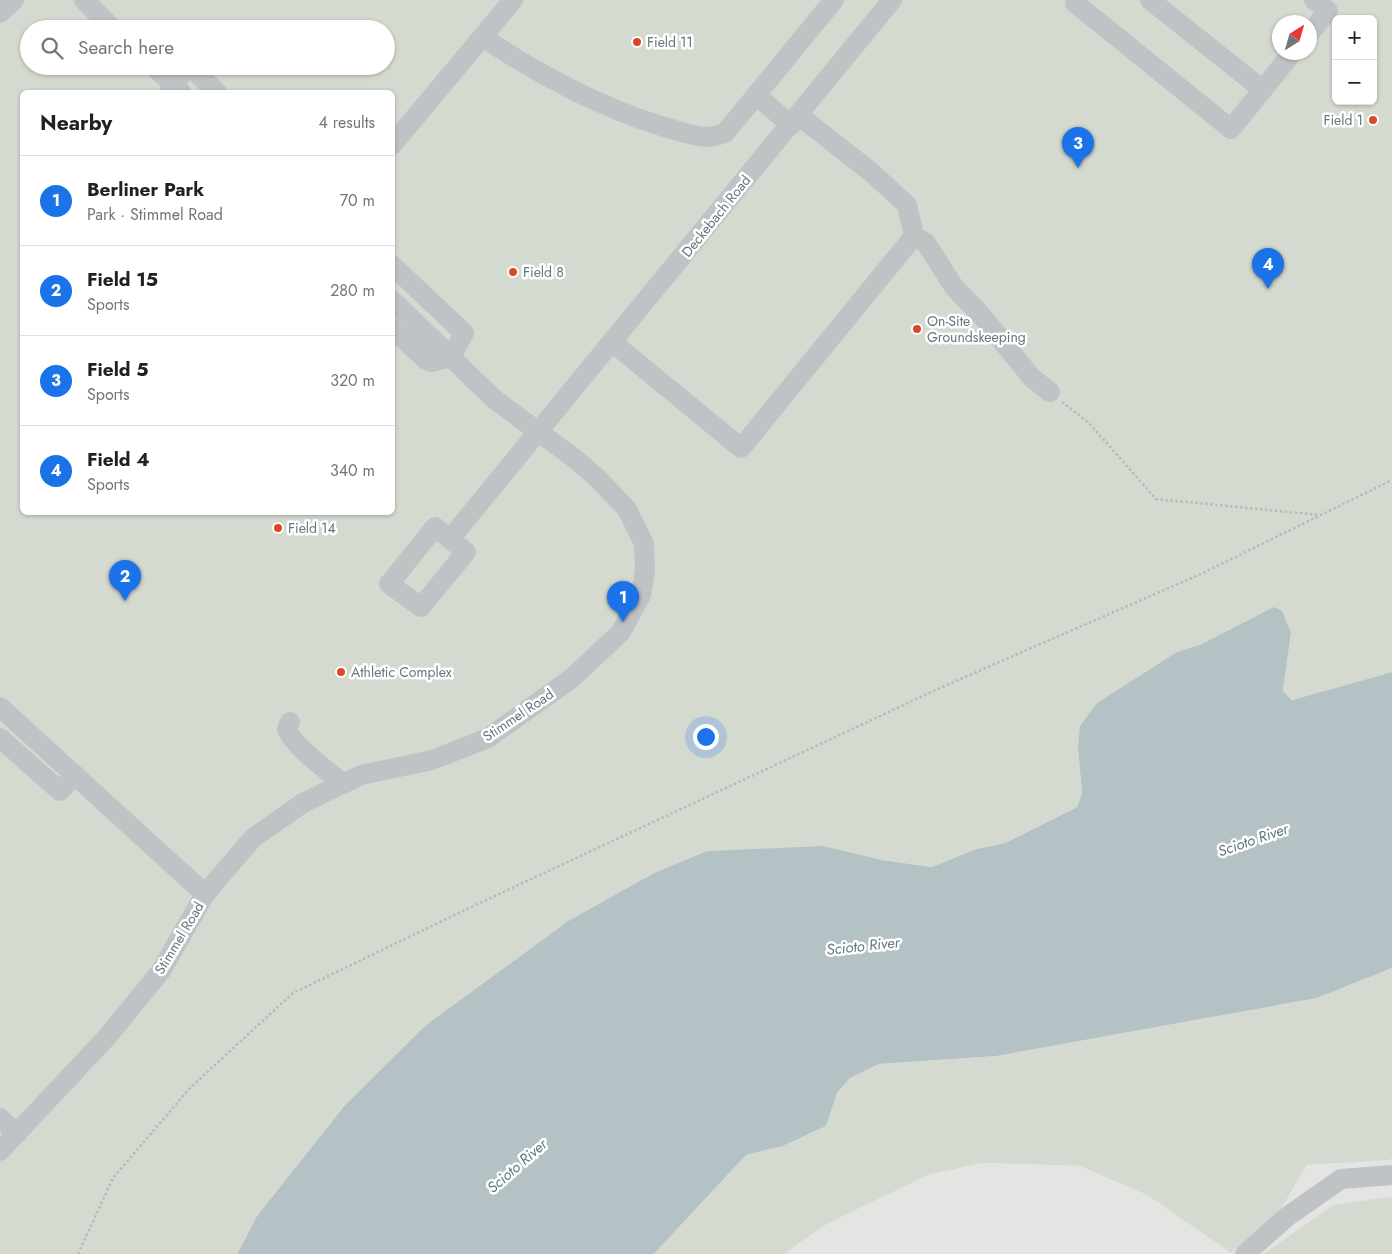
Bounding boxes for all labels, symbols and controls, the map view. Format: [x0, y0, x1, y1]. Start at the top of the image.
north arrow [1272, 15, 1317, 60]
map controls [1332, 15, 1377, 105]
button: + [1332, 15, 1377, 60]
search box [20, 20, 395, 75]
place label: Field 11 [647, 32, 693, 52]
icon: search [38, 34, 66, 62]
text: Search here [78, 34, 174, 61]
marker: Field 11 [631, 36, 643, 48]
button: − [1332, 60, 1377, 105]
text: Nearby [40, 108, 112, 138]
place label: Field 1 [1323, 110, 1363, 130]
text: 4 results [319, 111, 375, 134]
marker: Field 1 [1367, 114, 1379, 126]
pin: 3 [1062, 127, 1094, 168]
street label: Deckebach Road [677, 171, 755, 261]
text: Berliner Park [87, 176, 204, 203]
text: 1 [52, 189, 60, 212]
text: 70 m [340, 189, 375, 212]
text: Park · Stimmel Road [87, 203, 223, 226]
pin: 4 [1252, 248, 1284, 289]
place label: Field 8 [523, 262, 564, 282]
text: Field 15 [87, 266, 158, 293]
marker: Field 8 [507, 266, 519, 278]
text: 2 [51, 279, 61, 302]
text: 280 m [330, 279, 375, 302]
text: Sports [87, 293, 129, 316]
place label: On-Site Groundskeeping [927, 311, 1026, 347]
marker: On-Site Groundskeeping [911, 323, 923, 335]
text: Field 5 [87, 356, 148, 383]
text: 3 [51, 369, 61, 392]
text: 320 m [330, 369, 375, 392]
text: Sports [87, 383, 129, 406]
text: Field 4 [87, 446, 149, 473]
text: 4 [50, 459, 62, 482]
text: 340 m [330, 459, 375, 482]
text: Sports [87, 473, 129, 496]
place label: Field 14 [288, 518, 336, 538]
marker: Field 14 [272, 522, 284, 534]
pin: 2 [109, 560, 141, 601]
pin: 1 [607, 581, 639, 622]
place label: Athletic Complex [351, 662, 452, 682]
marker: Athletic Complex [335, 666, 347, 678]
street label: Stimmel Road [479, 684, 557, 746]
your location [693, 724, 719, 750]
water label: Scioto River [1215, 817, 1292, 862]
street label: Stimmel Road [149, 898, 209, 978]
water label: Scioto River [825, 931, 902, 961]
water label: Scioto River [482, 1133, 553, 1198]

